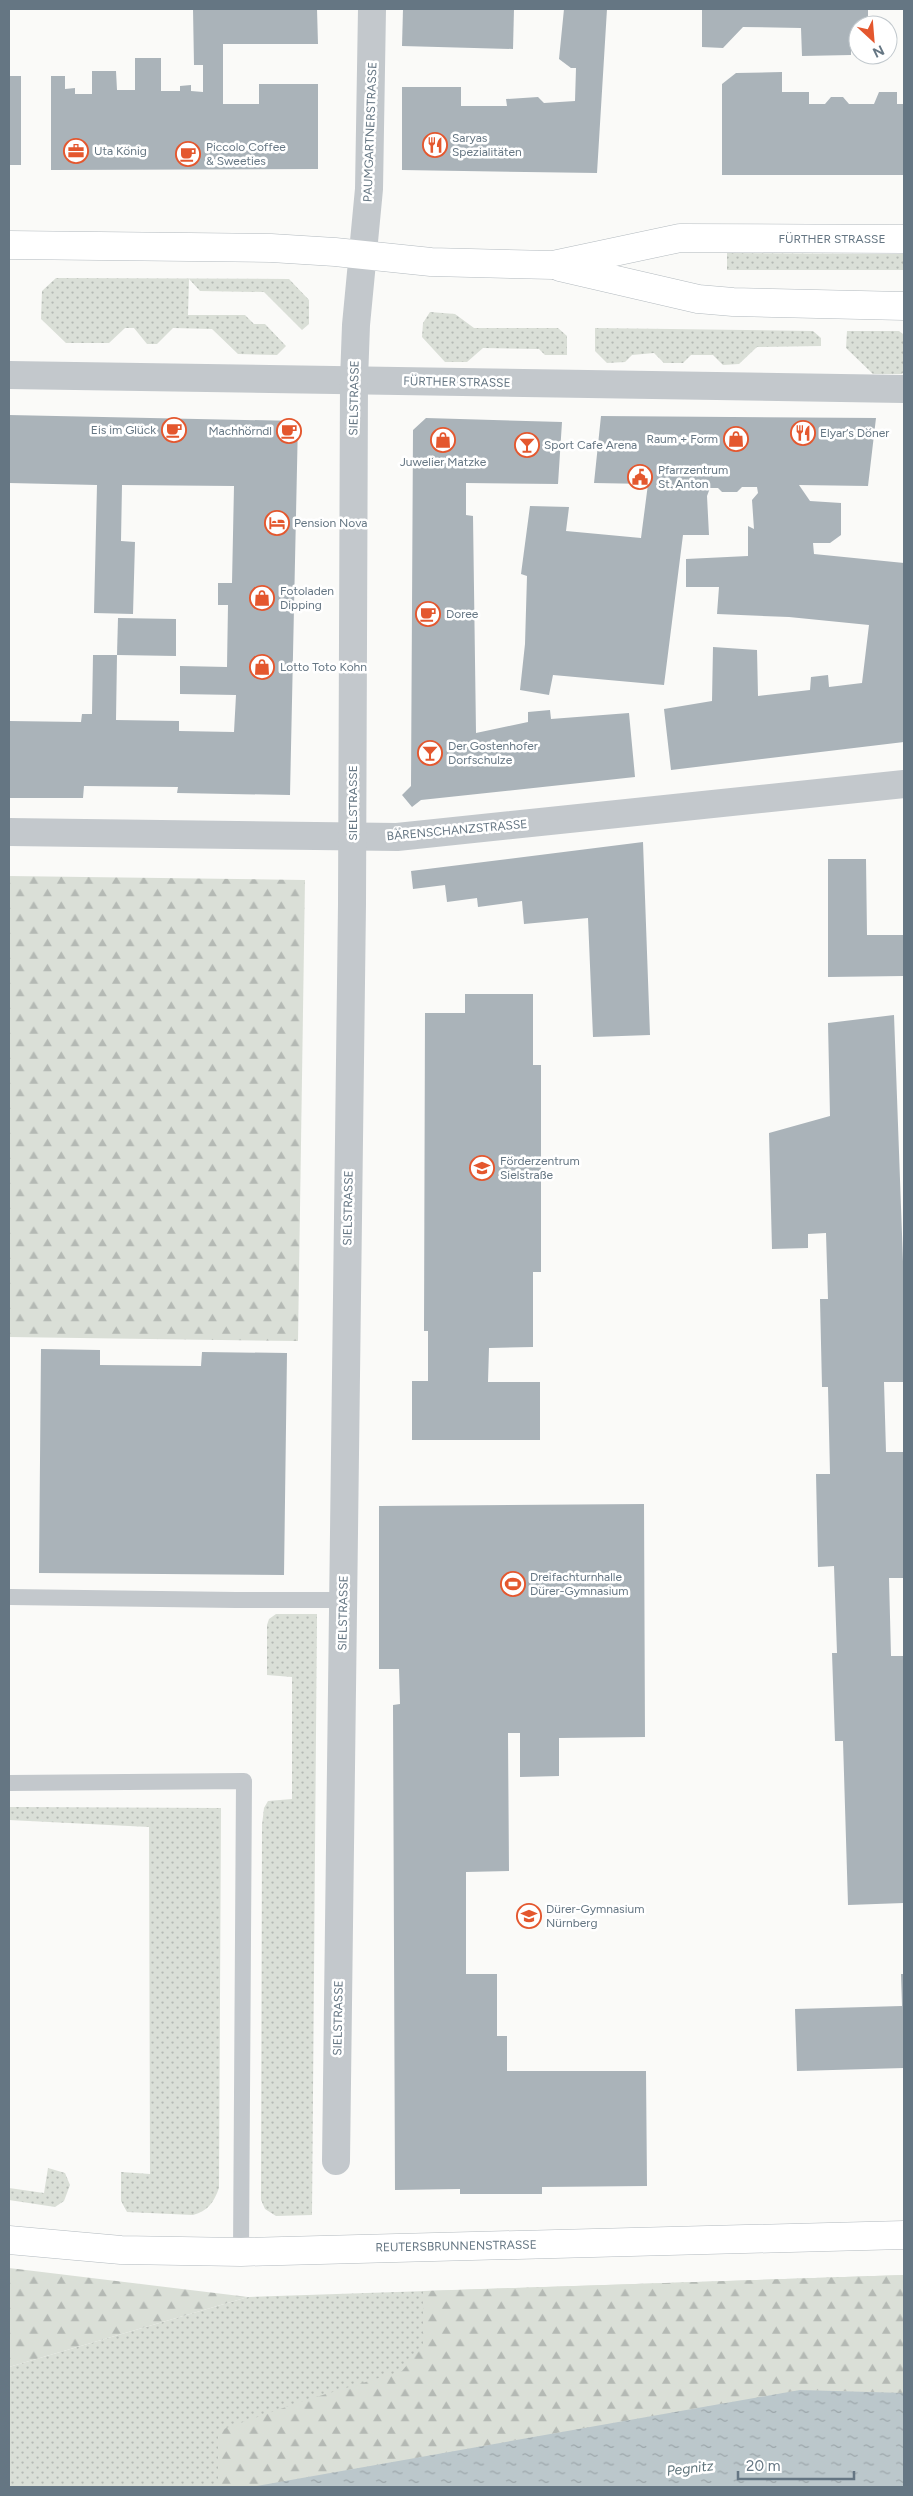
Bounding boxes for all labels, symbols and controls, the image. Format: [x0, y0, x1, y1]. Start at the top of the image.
north arrow [848, 15, 898, 65]
text: N [870, 41, 887, 61]
street label: PAUMGARTNERSTRASSE [361, 62, 379, 202]
place label: Saryas Spezialitäten [452, 131, 522, 159]
restaurant icon: Saryas Spezialitäten [422, 132, 448, 158]
office icon: Uta König [63, 138, 89, 164]
place label: Piccolo Coffee & Sweeties [206, 140, 286, 168]
cafe icon: Piccolo Coffee & Sweeties [175, 141, 201, 167]
place label: Uta König [94, 144, 147, 158]
street label: FÜRTHER STRASSE [778, 232, 886, 246]
street label: SIELSTRASSE [346, 360, 362, 436]
street label: FÜRTHER STRASSE [403, 374, 511, 390]
cafe icon: Eis im Glück [161, 417, 187, 443]
cafe icon: Machhörndl [276, 418, 302, 444]
restaurant icon: Elyar‘s Döner [790, 420, 816, 446]
place label: Eis im Glück [91, 423, 156, 437]
place label: Machhörndl [208, 424, 272, 438]
shop icon: Raum + Form [723, 426, 749, 452]
place label: Elyar‘s Döner [820, 426, 889, 440]
shop icon: Juwelier Matzke [430, 427, 456, 453]
bar icon: Sport Cafe Arena [514, 432, 540, 458]
place label: Raum + Form [646, 432, 718, 446]
place label: Sport Cafe Arena [544, 438, 637, 452]
place label: Juwelier Matzke [400, 455, 487, 469]
place label: Pfarrzentrum St. Anton [658, 463, 728, 491]
public building icon: Pfarrzentrum St. Anton [627, 464, 653, 490]
hotel icon: Pension Nova [264, 510, 290, 536]
place label: Pension Nova [294, 516, 367, 530]
place label: Fotoladen Dipping [280, 584, 334, 612]
shop icon: Fotoladen Dipping [249, 585, 275, 611]
cafe icon: Doree [415, 601, 441, 627]
place label: Doree [446, 607, 479, 621]
shop icon: Lotto Toto Kohn [249, 654, 275, 680]
place label: Lotto Toto Kohn [280, 660, 367, 674]
place label: Der Gostenhofer Dorfschulze [448, 739, 538, 767]
bar icon: Der Gostenhofer Dorfschulze [417, 740, 443, 766]
street label: SIELSTRASSE [346, 765, 360, 841]
street label: BÄRENSCHANZSTRASSE [386, 817, 528, 843]
place label: Förderzentrum Sielstraße [500, 1154, 580, 1182]
school or university icon: Förderzentrum Sielstraße [469, 1155, 495, 1181]
street label: SIELSTRASSE [340, 1170, 356, 1246]
place label: Dreifachturnhalle Dürer-Gymnasium [530, 1570, 628, 1598]
sports icon: Dreifachturnhalle Dürer-Gymnasium [500, 1571, 526, 1597]
street label: SIELSTRASSE [335, 1575, 351, 1651]
place label: Dürer-Gymnasium Nürnberg [546, 1902, 644, 1930]
school or university icon: Dürer-Gymnasium Nürnberg [516, 1903, 542, 1929]
street label: SIELSTRASSE [330, 1980, 346, 2056]
street label: REUTERSBRUNNENSTRASSE [375, 2238, 537, 2254]
scale bar [738, 2448, 854, 2480]
water label: Pegnitz [666, 2457, 715, 2480]
text: 20 m [746, 2457, 780, 2475]

